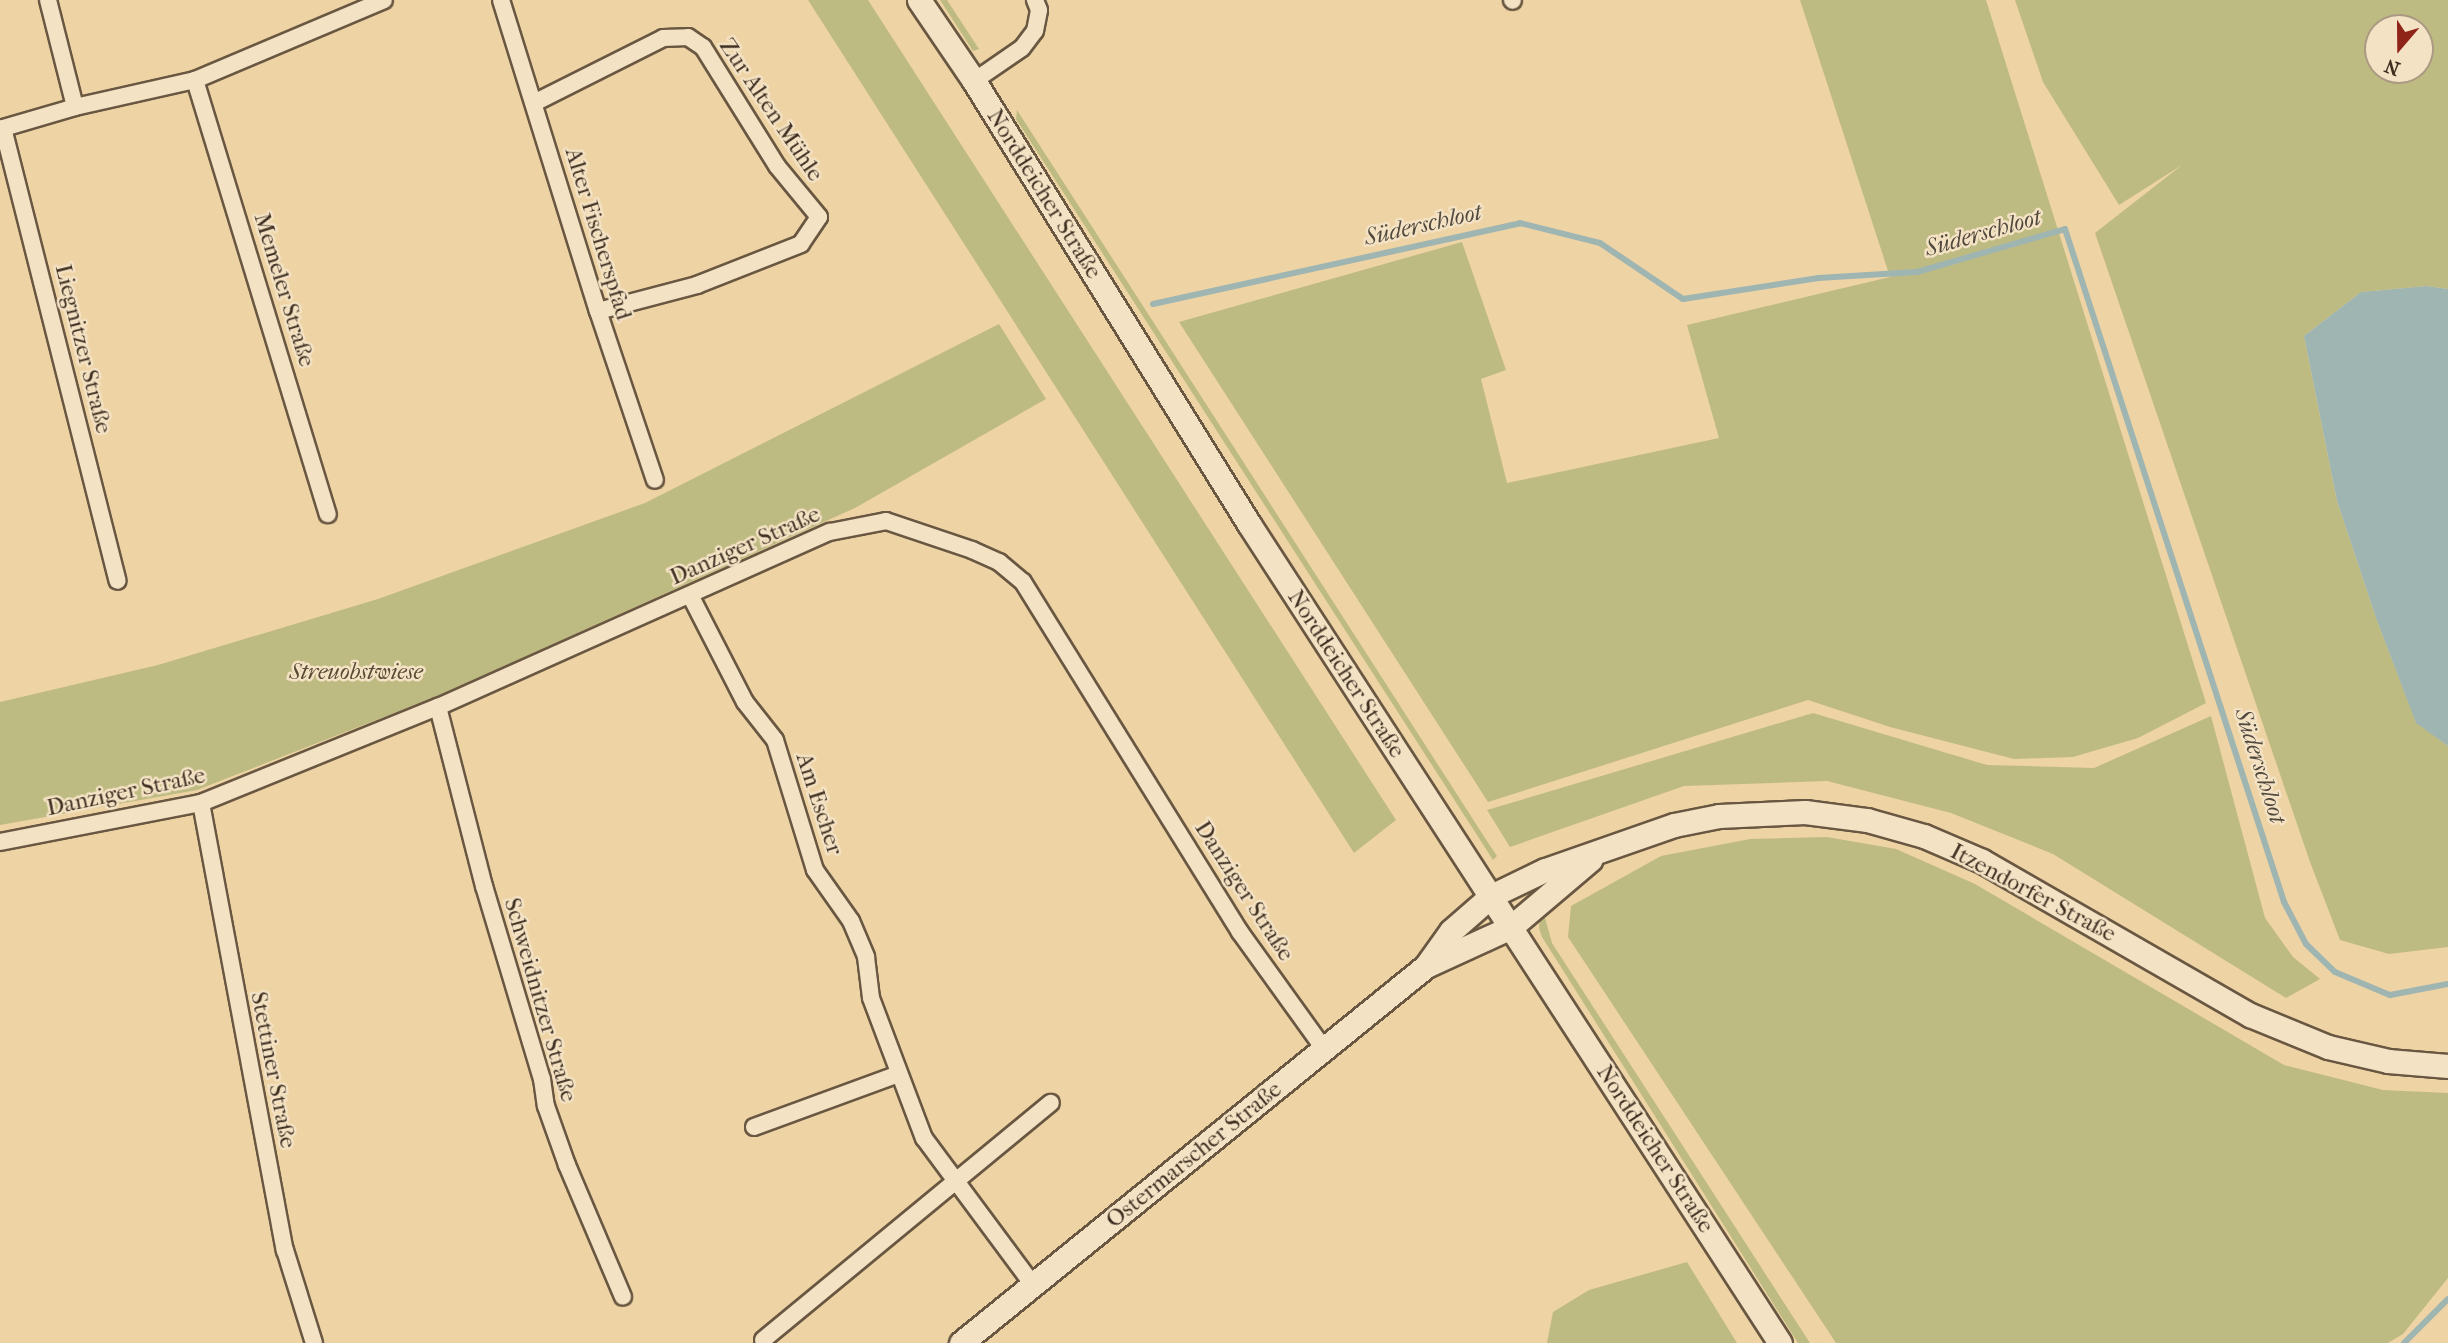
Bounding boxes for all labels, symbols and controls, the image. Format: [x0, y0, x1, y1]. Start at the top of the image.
north arrow [2364, 14, 2434, 84]
street label: Zur Alten Mühle [713, 33, 829, 187]
text: N [2382, 54, 2403, 80]
street label: Norddeicher Straße [981, 104, 1107, 284]
street label: Alter Fischerspfad [559, 145, 637, 323]
water label: Süderschloot [1362, 198, 1484, 252]
water label: Süderschloot [1922, 203, 2044, 263]
street label: Memeler Straße [248, 210, 320, 370]
street label: Liegnitzer Straße [49, 262, 117, 436]
street label: Danziger Straße [666, 501, 824, 591]
street label: Norddeicher Straße [1281, 585, 1411, 763]
park label: Streuobstwiese [289, 658, 423, 686]
water label: Süderschloot [2228, 705, 2292, 827]
street label: Am Escher [790, 750, 848, 858]
street label: Danziger Straße [44, 762, 208, 822]
street label: Danziger Straße [1189, 816, 1299, 966]
street label: Itzendorfer Straße [1946, 838, 2120, 948]
street label: Schweidnitzer Straße [498, 895, 582, 1105]
street label: Stettiner Straße [244, 990, 302, 1150]
street label: Norddeicher Straße [1590, 1060, 1720, 1238]
street label: Ostermarscher Straße [1101, 1076, 1287, 1234]

